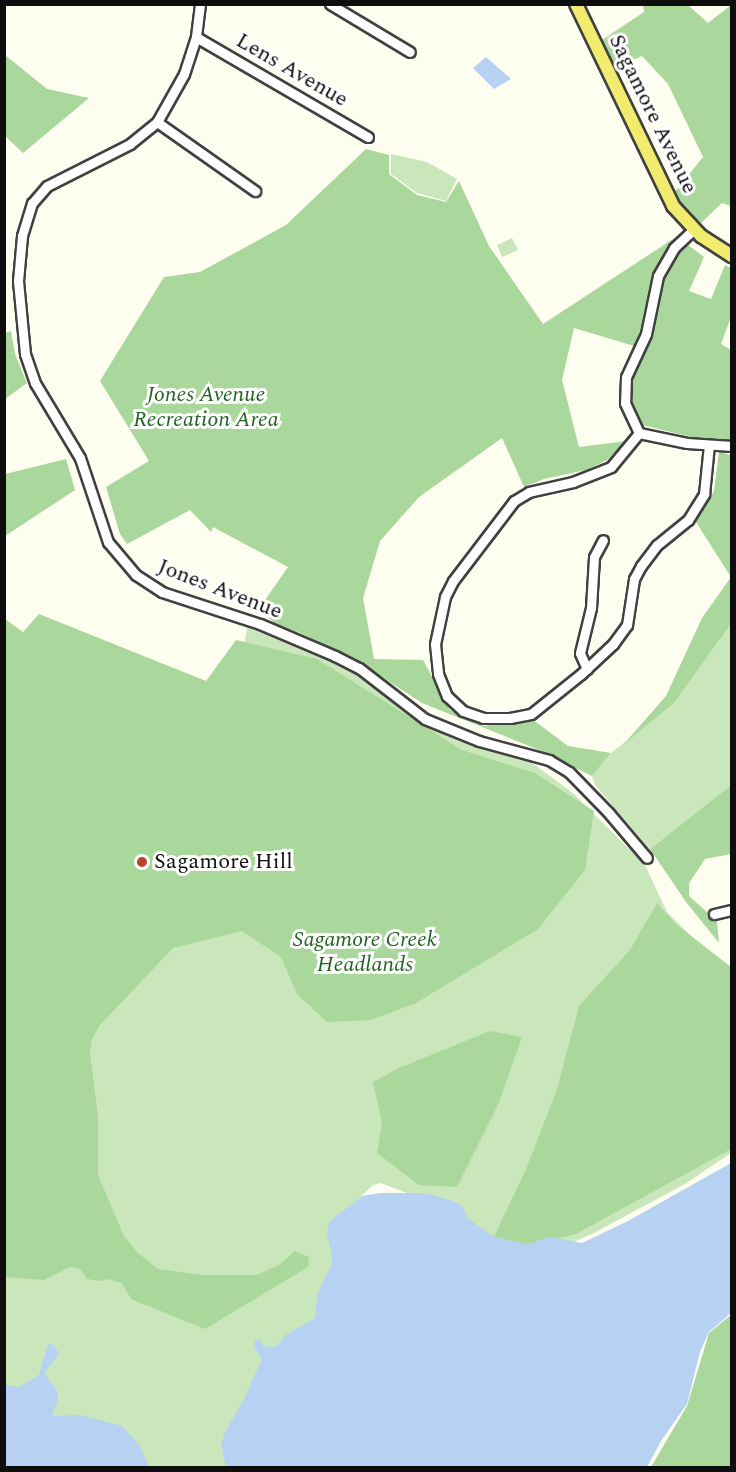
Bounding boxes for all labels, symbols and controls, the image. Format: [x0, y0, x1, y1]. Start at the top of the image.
street label: Lens Avenue [231, 27, 353, 113]
street label: Sagamore Avenue [603, 30, 703, 198]
park label: Jones Avenue Recreation Area [133, 381, 279, 433]
street label: Jones Avenue [154, 553, 286, 625]
place label: Sagamore Hill [154, 849, 293, 875]
marker: Sagamore Hill [135, 855, 149, 869]
park label: Sagamore Creek Headlands [293, 926, 437, 978]

